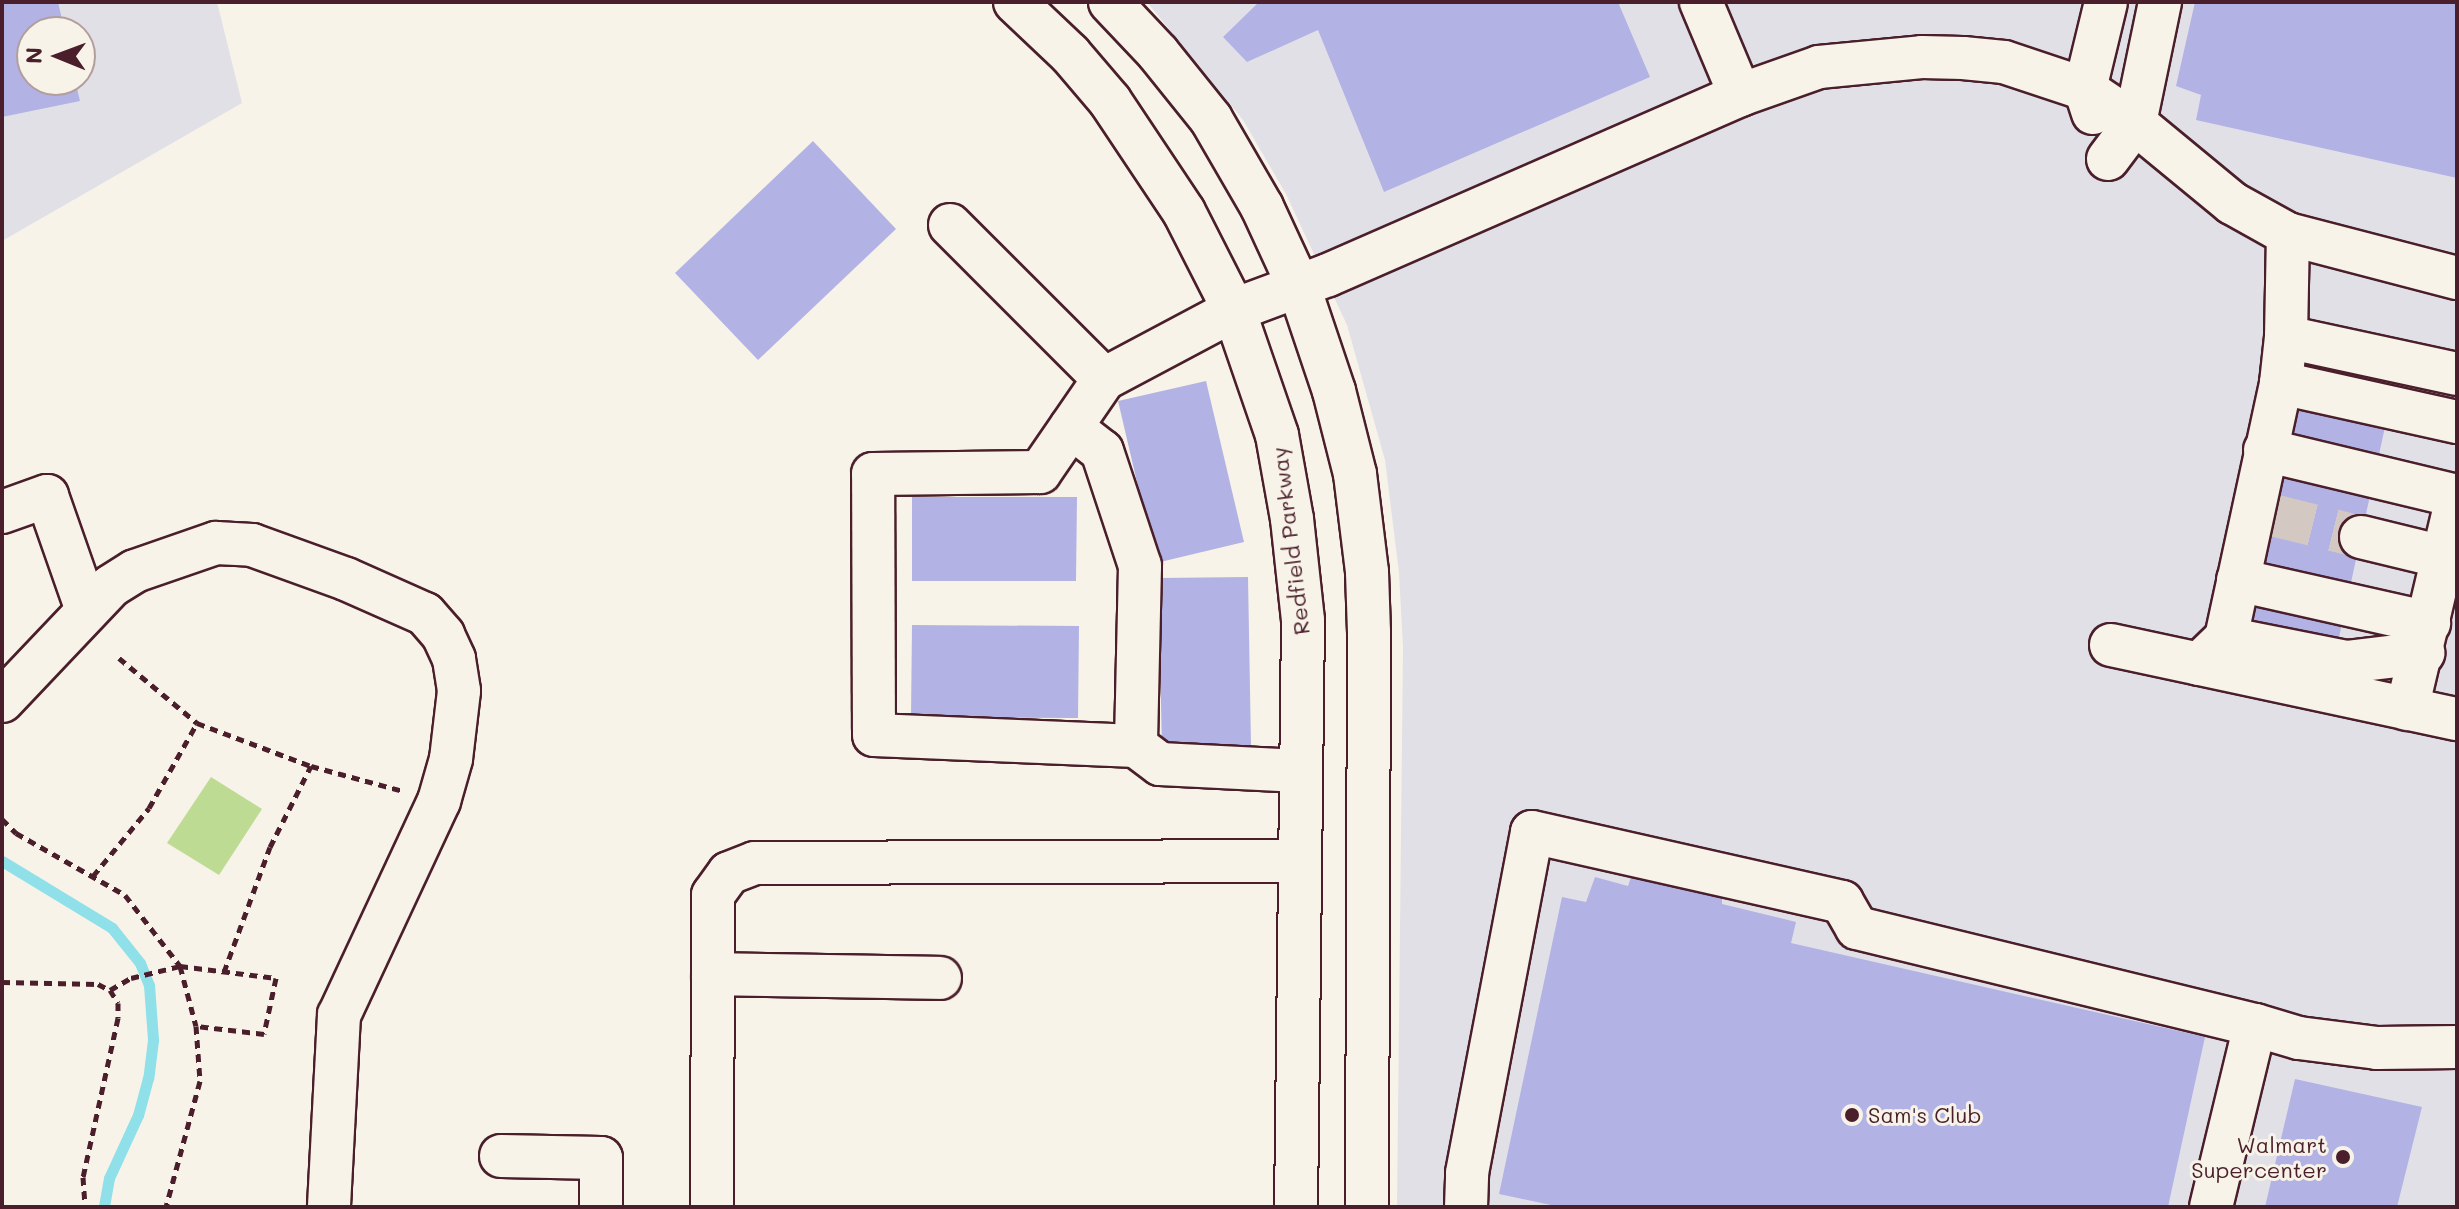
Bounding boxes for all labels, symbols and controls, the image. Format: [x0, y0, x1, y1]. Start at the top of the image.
north arrow [16, 16, 96, 96]
text: N [19, 47, 48, 64]
street label: Redfield Parkway [1265, 445, 1315, 637]
place label: Sam's Club [1868, 1102, 1981, 1128]
marker: Sam's Club [1843, 1106, 1861, 1124]
place label: Walmart Supercenter [2191, 1131, 2327, 1182]
marker: Walmart Supercenter [2334, 1148, 2352, 1166]

